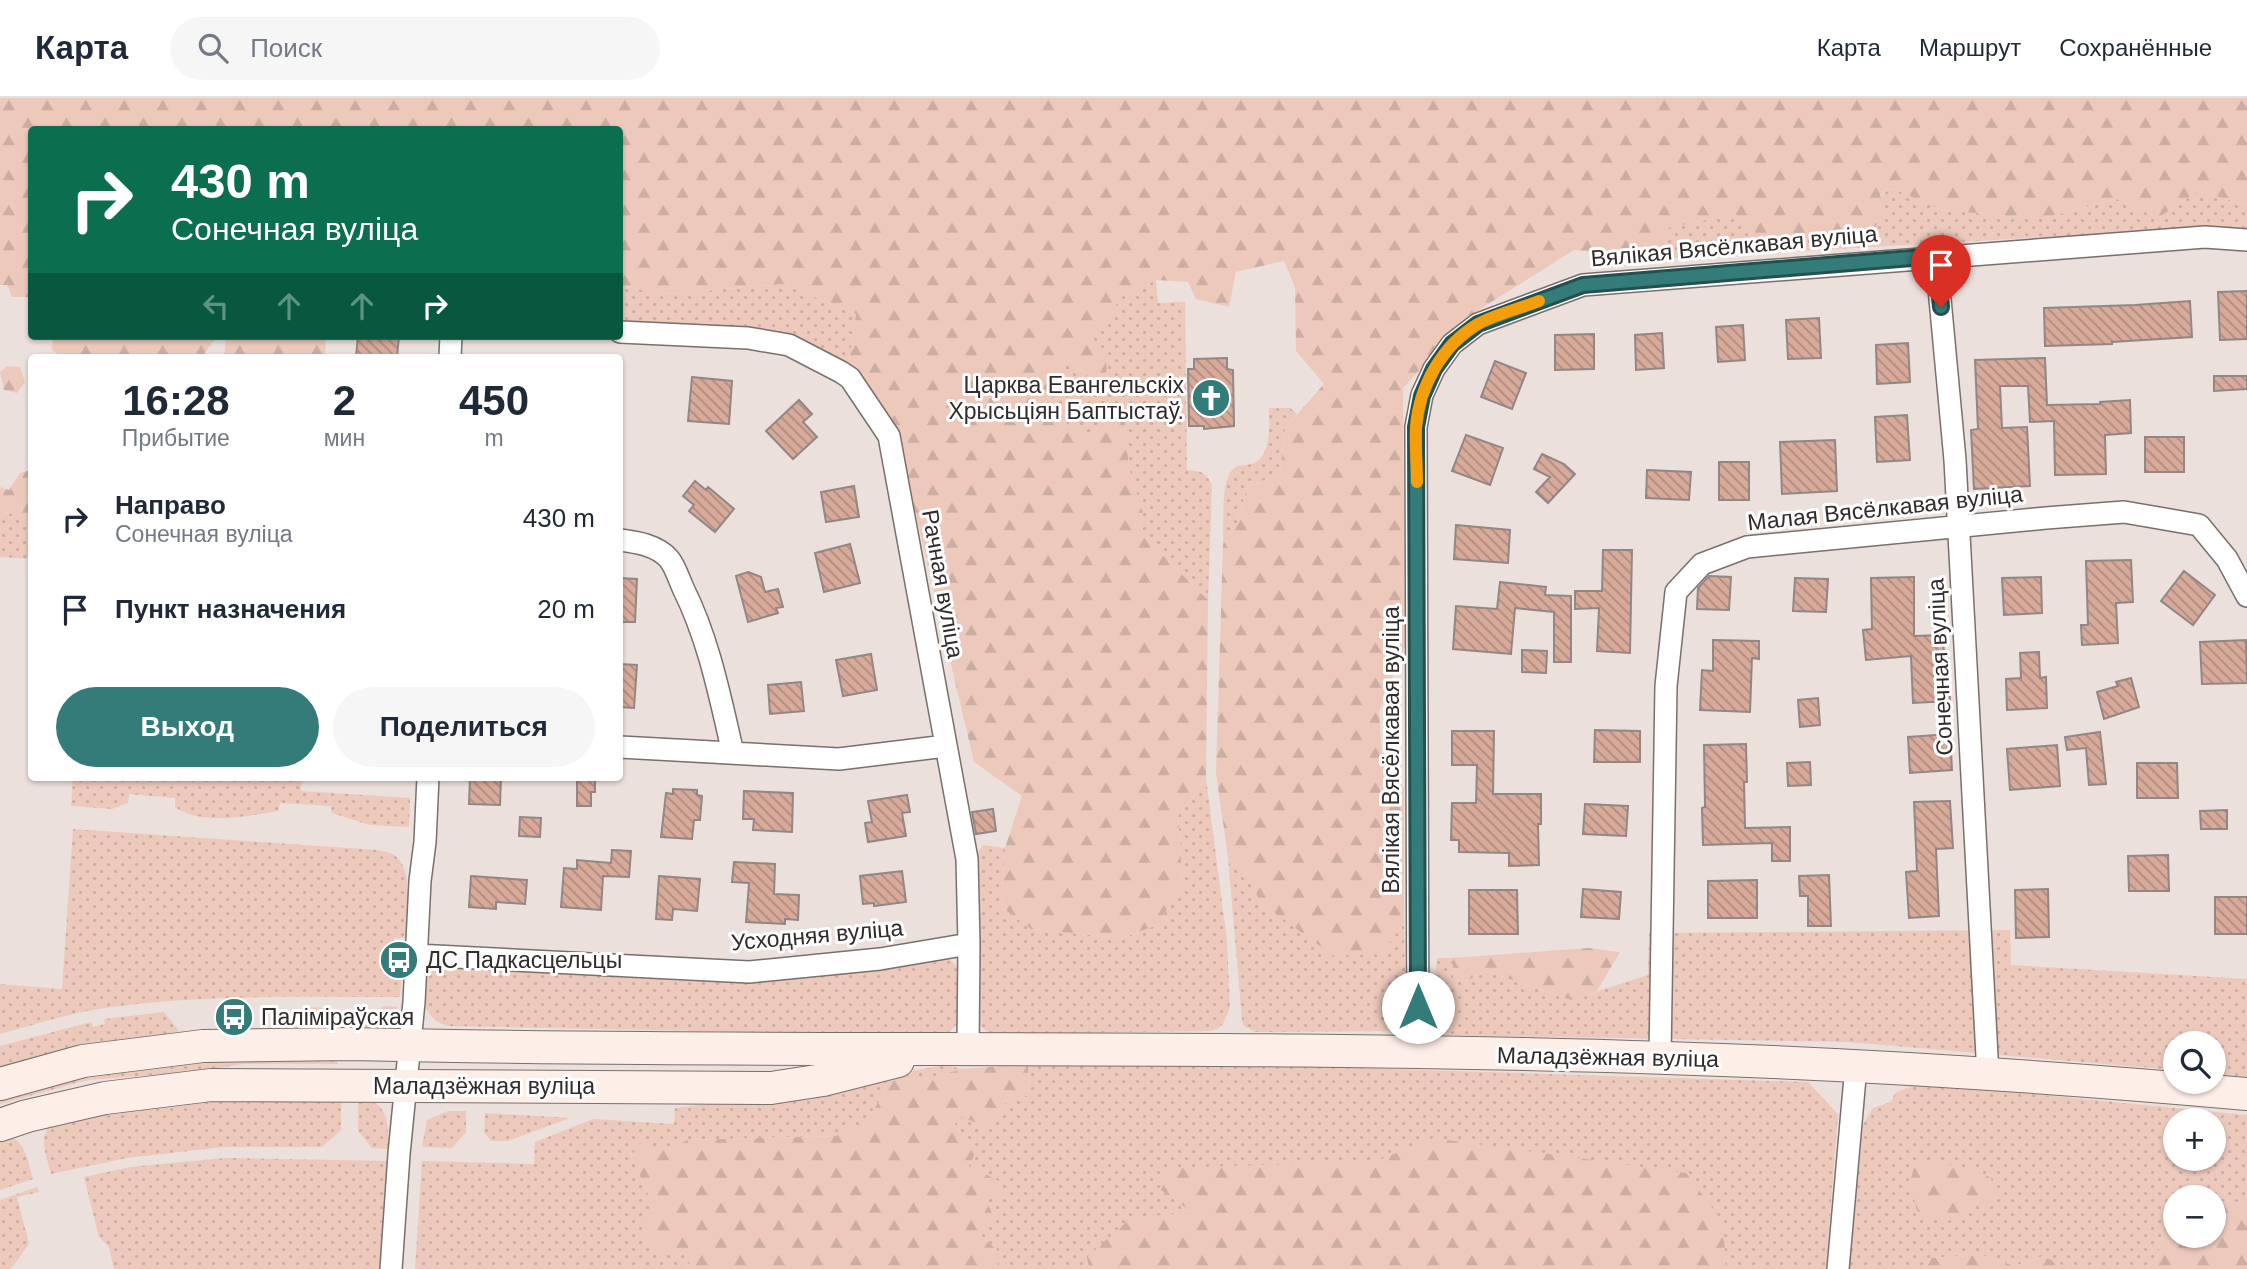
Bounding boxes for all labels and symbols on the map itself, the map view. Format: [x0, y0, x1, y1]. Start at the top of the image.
street label: Вялікая Вясёлкавая вуліца [1590, 220, 1879, 271]
pin [1911, 235, 1971, 307]
place label: Царква Евангельскіх Хрысьціян Баптыстаў. [948, 372, 1184, 424]
church icon: Царква Евангельскіх Хрысьціян Баптыстаў. [1190, 377, 1232, 419]
street label: Малая Вясёлкавая вуліца [1746, 481, 2024, 535]
street label: Рачная вуліца [917, 508, 969, 661]
street label: Сонечная вуліца [1922, 577, 1958, 756]
street label: Вялікая Вясёлкавая вуліца [1378, 606, 1404, 894]
street label: Усходняя вуліца [730, 915, 904, 955]
bus stop icon: ДС Падкасцельцы [378, 939, 420, 981]
place label: ДС Падкасцельцы [426, 947, 622, 973]
position arrow [1381, 970, 1455, 1044]
bus stop icon: Паліміраўская [213, 996, 255, 1038]
place label: Паліміраўская [261, 1004, 414, 1030]
street label: Маладзёжная вуліца [1497, 1042, 1719, 1072]
street label: Маладзёжная вуліца [373, 1073, 595, 1099]

